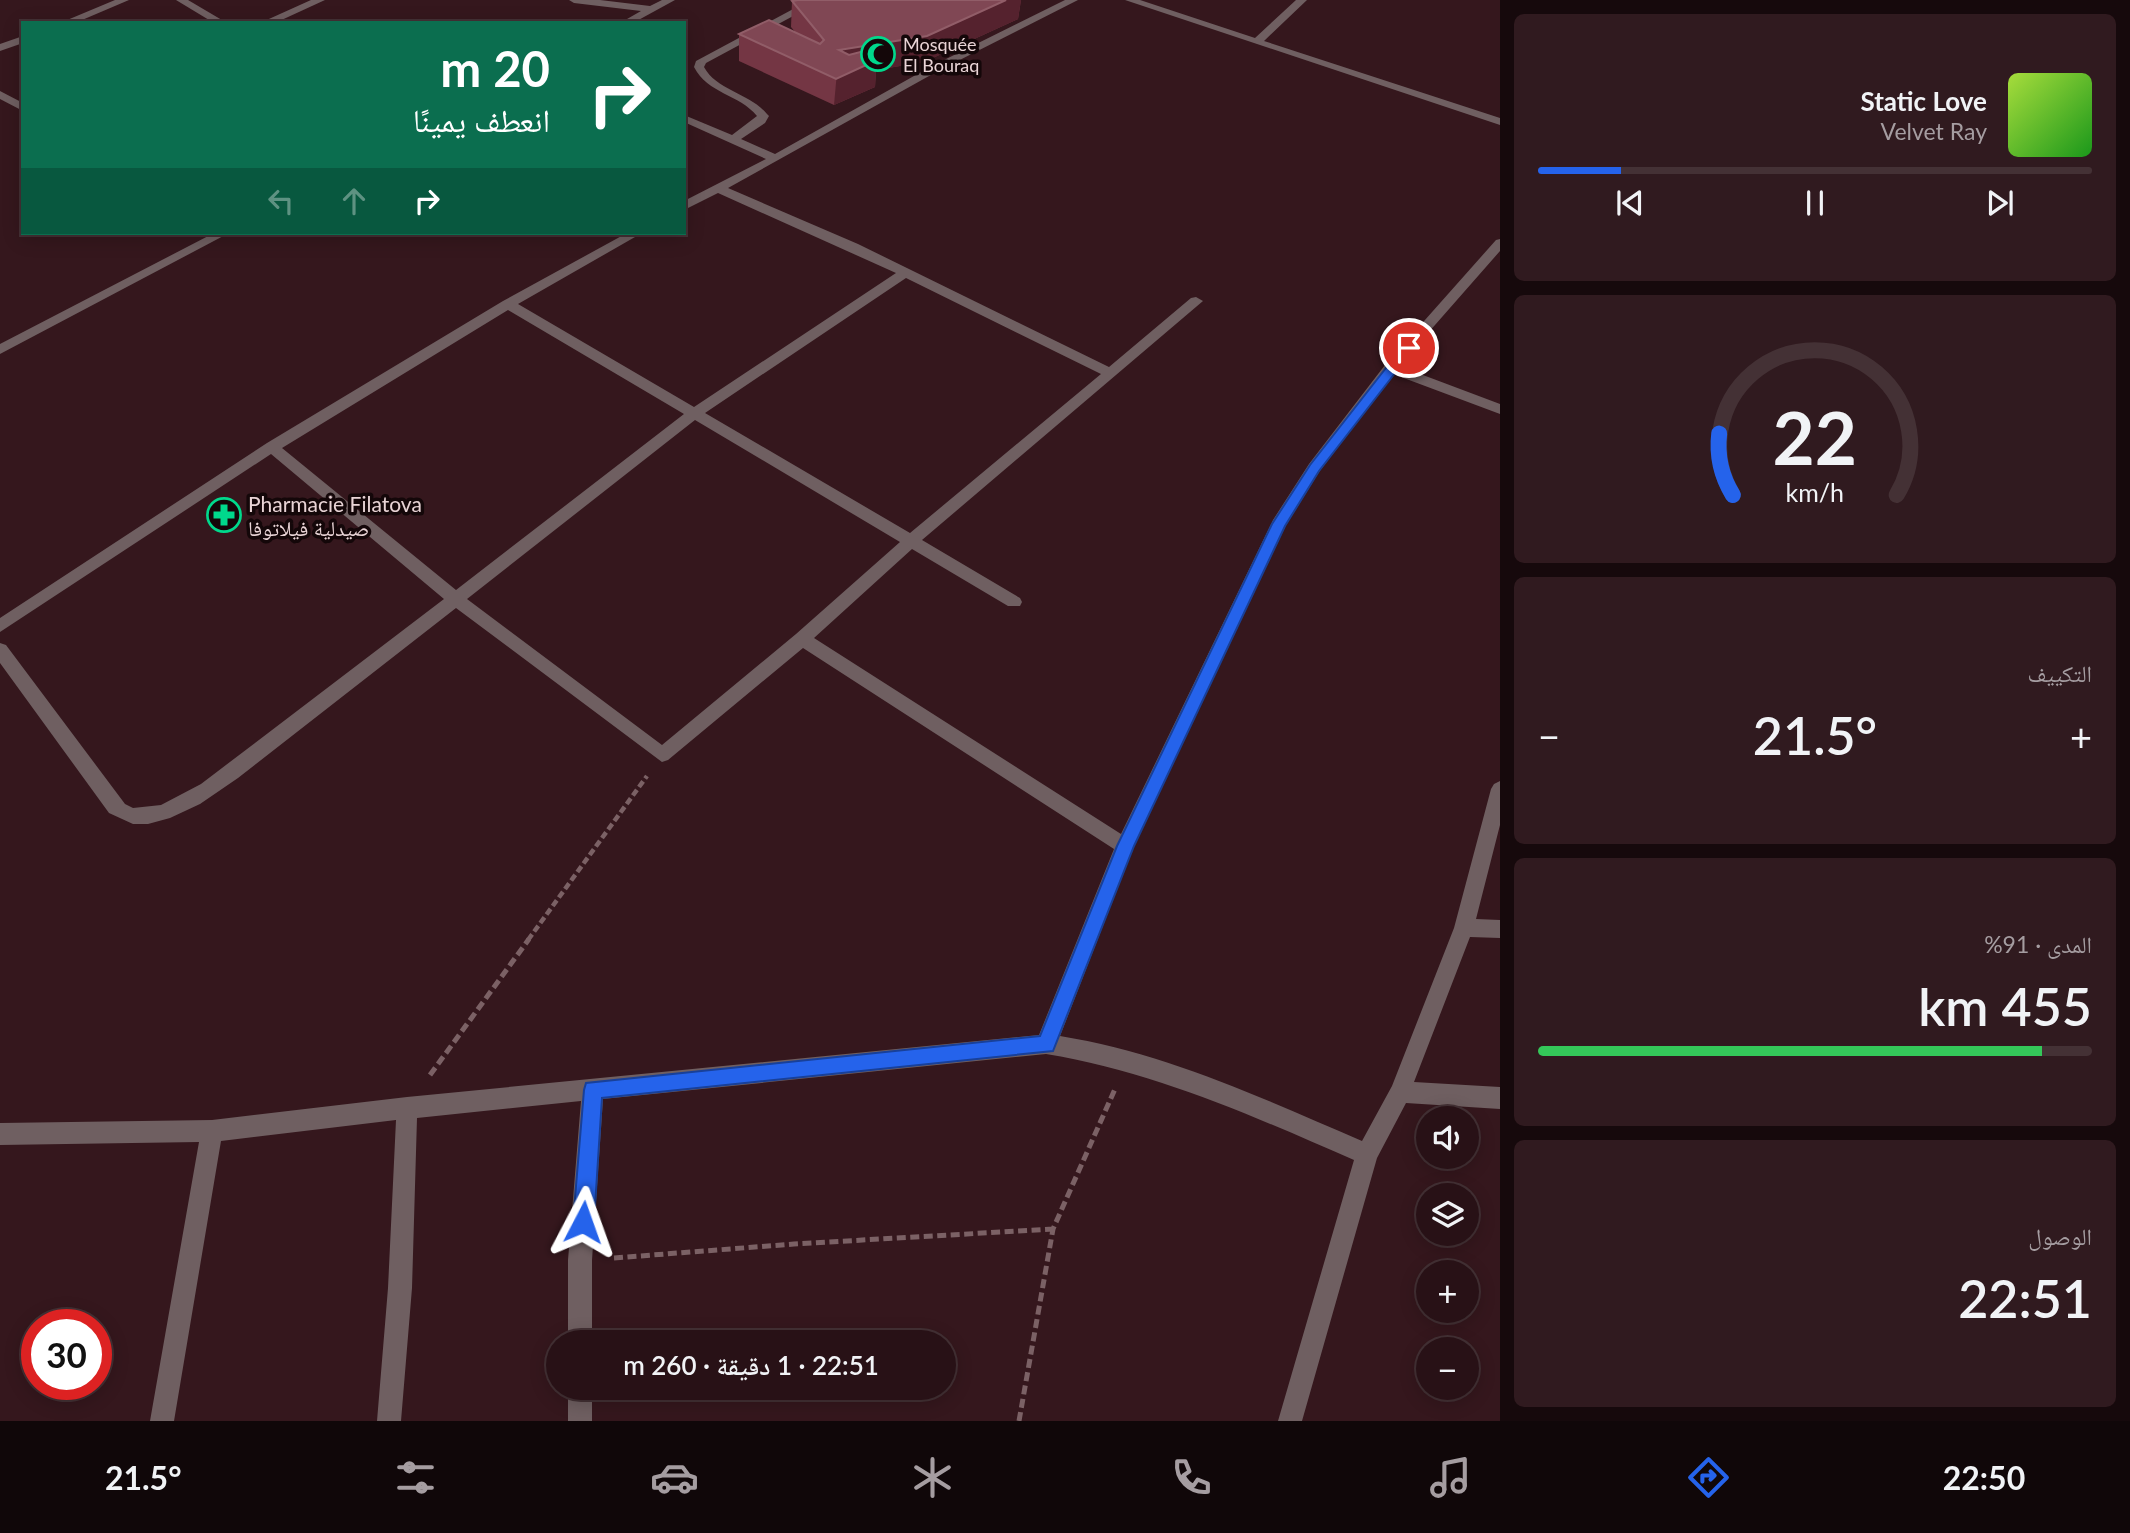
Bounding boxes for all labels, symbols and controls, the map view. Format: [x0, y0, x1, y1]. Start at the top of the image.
place label: Mosquée El Bouraq [903, 33, 979, 76]
mosque icon: Mosquée El Bouraq [859, 35, 897, 73]
text: 20 m [440, 39, 550, 97]
icon: right [574, 49, 665, 140]
text: Static Love [1860, 85, 1987, 117]
text: انعطف يمينًا [413, 100, 550, 139]
text: Velvet Ray [1881, 117, 1987, 145]
icon: left [262, 182, 300, 220]
icon: ahead [335, 182, 373, 220]
icon: right [408, 182, 446, 220]
icon: previous [1611, 184, 1649, 222]
icon: pause [1796, 184, 1834, 222]
icon: next [1981, 184, 2019, 222]
pin [1379, 318, 1439, 378]
icon: arrive [1390, 329, 1428, 367]
text: 22 [1773, 394, 1857, 482]
text: km/h [1786, 477, 1844, 507]
place label: Pharmacie Filatova صيدلية فيلاتوفا [248, 491, 422, 540]
pharmacy icon: Pharmacie Filatova صيدلية فيلاتوفا [205, 496, 243, 534]
text: التكييف [2027, 659, 2092, 687]
text: 21.5° [1753, 704, 1877, 766]
text: − [1538, 713, 1560, 759]
text: + [2070, 713, 2092, 759]
text: المدى · 91% [1984, 930, 2092, 958]
text: 455 km [1918, 975, 2092, 1037]
map controls [1416, 1106, 1479, 1400]
button: sound [1416, 1106, 1479, 1169]
button: layers [1416, 1183, 1479, 1246]
position arrow [546, 1185, 620, 1259]
text: الوصول [2028, 1222, 2092, 1250]
button: + [1416, 1260, 1479, 1323]
text: 22:51 [1958, 1267, 2092, 1329]
speed limit sign: 30 [21, 1309, 112, 1400]
button: − [1416, 1337, 1479, 1400]
text: 22:51 · 1 دقيقة · 260 m [623, 1349, 879, 1381]
icon: filters [391, 1453, 440, 1502]
icon: car [650, 1453, 699, 1502]
icon: climate [908, 1453, 957, 1502]
icon: phone [1167, 1453, 1216, 1502]
icon: music [1426, 1453, 1475, 1502]
icon: directions [1684, 1453, 1733, 1502]
text: 21.5° [105, 1458, 181, 1497]
text: 22:50 [1943, 1458, 2025, 1497]

